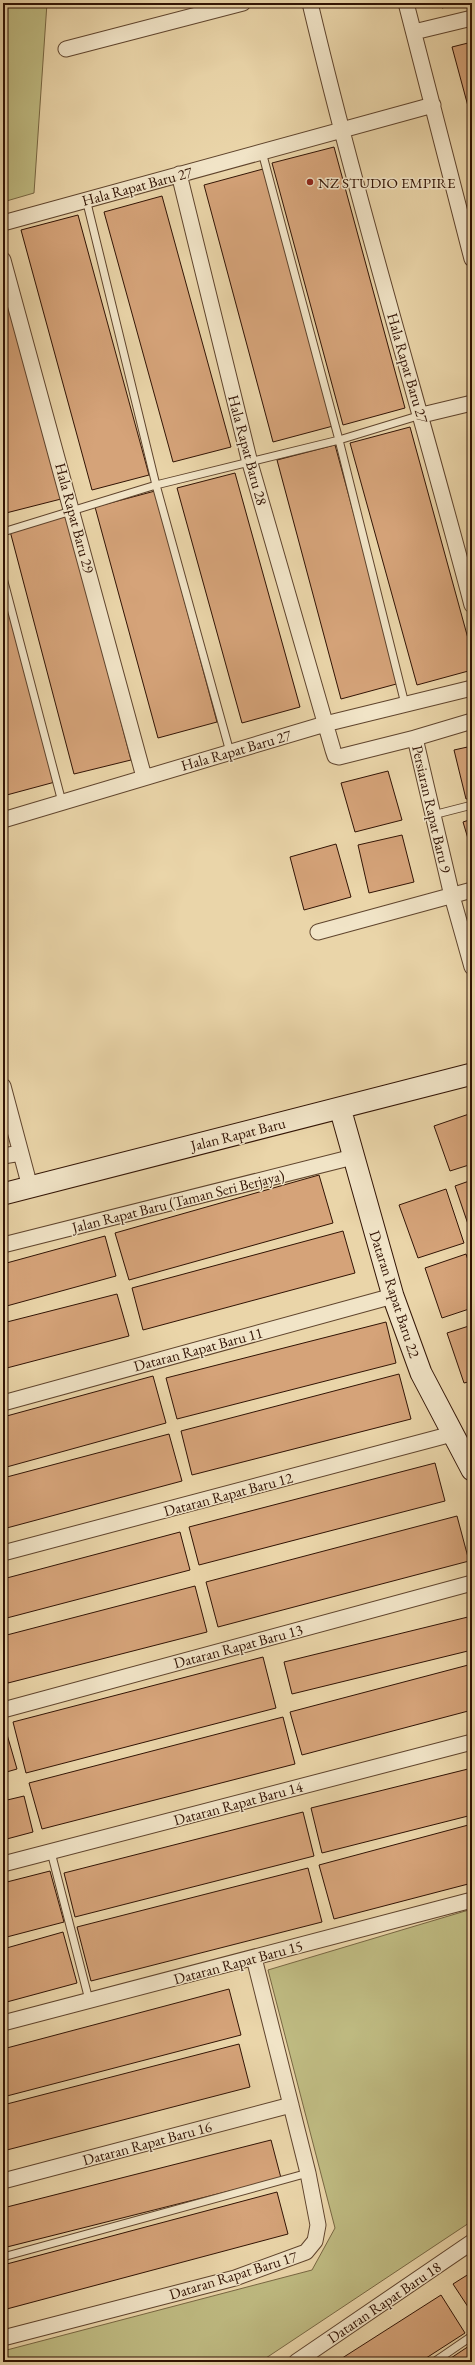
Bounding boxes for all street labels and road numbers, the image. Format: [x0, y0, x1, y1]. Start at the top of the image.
street label: Hala Rapat Baru 27 [80, 162, 195, 210]
street label: Hala Rapat Baru 27 [383, 311, 433, 426]
street label: Hala Rapat Baru 28 [224, 393, 272, 507]
street label: Hala Rapat Baru 29 [51, 461, 99, 575]
street label: Hala Rapat Baru 27 [179, 725, 294, 775]
street label: Persiaran Rapat Baru 9 [408, 743, 456, 875]
street label: Jalan Rapat Baru [187, 1113, 288, 1155]
street label: Jalan Rapat Baru (Taman Seri Berjaya) [68, 1165, 287, 1237]
street label: Dataran Rapat Baru 22 [365, 1228, 425, 1361]
street label: Dataran Rapat Baru 11 [131, 1323, 265, 1375]
street label: Dataran Rapat Baru 12 [161, 1467, 295, 1520]
street label: Dataran Rapat Baru 13 [171, 1620, 305, 1672]
street label: Dataran Rapat Baru 14 [171, 1776, 305, 1829]
street label: Dataran Rapat Baru 15 [171, 1936, 305, 1988]
street label: Dataran Rapat Baru 16 [80, 2117, 214, 2169]
street label: Dataran Rapat Baru 17 [167, 2246, 300, 2304]
street label: Dataran Rapat Baru 18 [324, 2257, 444, 2347]

